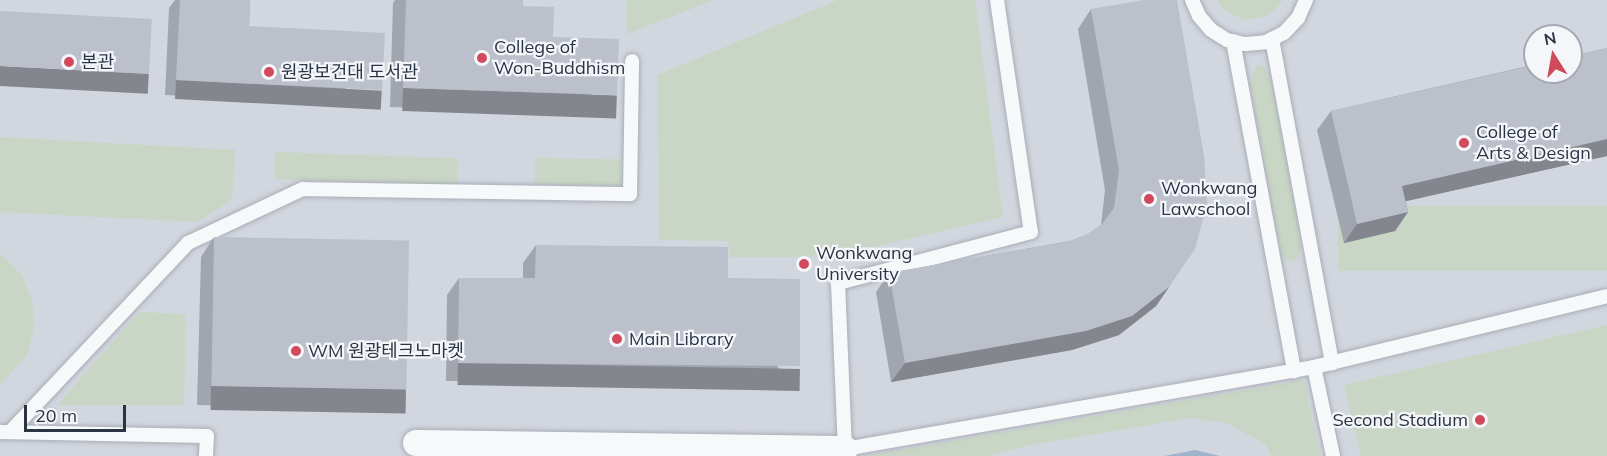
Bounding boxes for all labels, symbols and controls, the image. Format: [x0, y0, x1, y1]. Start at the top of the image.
north arrow [1523, 24, 1583, 84]
text: N [1542, 27, 1558, 49]
place label: College of Won-Buddhism [494, 37, 625, 80]
place label: 본관 [81, 51, 114, 73]
marker: College of Won-Buddhism [475, 51, 489, 65]
marker: 본관 [62, 55, 76, 69]
place label: 원광보건대 도서관 [281, 61, 418, 83]
marker: 원광보건대 도서관 [262, 65, 276, 79]
place label: College of Arts & Design [1476, 122, 1591, 164]
marker: College of Arts & Design [1457, 136, 1471, 150]
place label: Wonkwang Lawschool [1161, 178, 1257, 220]
marker: Wonkwang Lawschool [1142, 192, 1156, 206]
place label: Wonkwang University [816, 243, 912, 286]
marker: Wonkwang University [797, 257, 811, 271]
place label: Main Library [629, 328, 734, 350]
marker: Main Library [610, 332, 624, 346]
place label: WM 원광테크노마켓 [308, 340, 464, 362]
marker: WM 원광테크노마켓 [289, 344, 303, 358]
scale bar [27, 393, 129, 431]
text: 20 m [35, 404, 77, 427]
place label: Second Stadium [1332, 409, 1468, 431]
marker: Second Stadium [1473, 413, 1487, 427]

